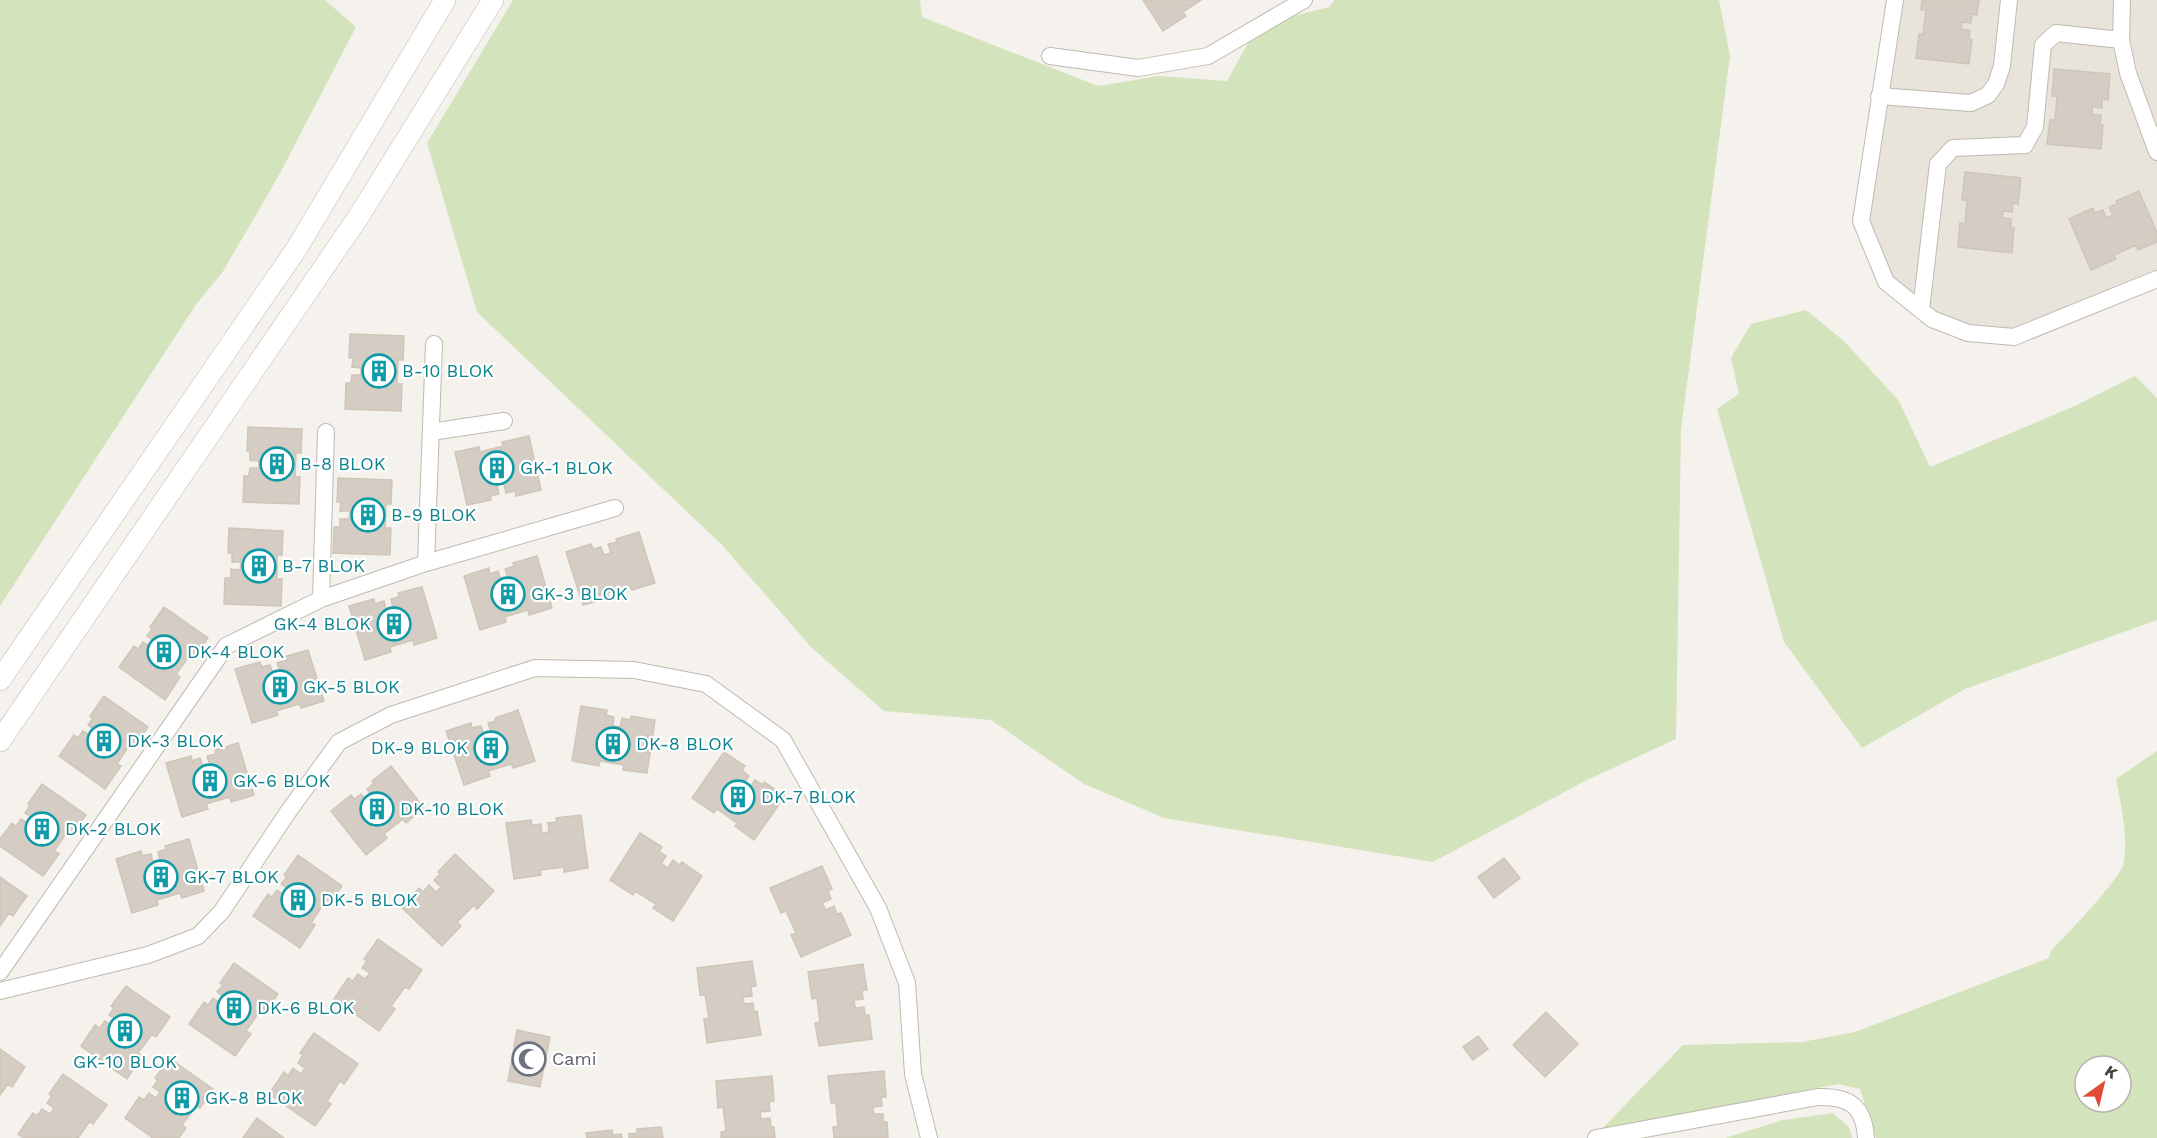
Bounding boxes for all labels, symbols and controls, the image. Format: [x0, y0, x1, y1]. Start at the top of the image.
building icon: B-10 BLOK [361, 353, 397, 389]
place label: B-10 BLOK [402, 360, 494, 381]
building icon: B-8 BLOK [259, 446, 295, 482]
building icon: GK-1 BLOK [479, 450, 515, 486]
place label: B-8 BLOK [300, 453, 386, 474]
place label: GK-1 BLOK [520, 457, 613, 478]
building icon: B-9 BLOK [350, 497, 386, 533]
place label: B-9 BLOK [391, 504, 477, 525]
building icon: B-7 BLOK [241, 548, 277, 584]
place label: B-7 BLOK [282, 555, 365, 576]
building icon: GK-3 BLOK [490, 576, 526, 612]
place label: GK-3 BLOK [531, 583, 628, 604]
building icon: GK-4 BLOK [376, 606, 412, 642]
place label: GK-4 BLOK [274, 613, 371, 634]
building icon: DK-4 BLOK [146, 634, 182, 670]
place label: DK-4 BLOK [187, 641, 285, 662]
building icon: GK-5 BLOK [262, 669, 298, 705]
place label: GK-5 BLOK [303, 676, 400, 697]
building icon: DK-3 BLOK [86, 723, 122, 759]
building icon: DK-8 BLOK [595, 726, 631, 762]
place label: DK-3 BLOK [127, 730, 224, 751]
building icon: DK-9 BLOK [473, 730, 509, 766]
place label: DK-8 BLOK [636, 733, 734, 754]
place label: DK-9 BLOK [371, 737, 468, 758]
building icon: GK-6 BLOK [192, 763, 228, 799]
place label: GK-6 BLOK [233, 770, 331, 791]
building icon: DK-7 BLOK [720, 779, 756, 815]
place label: DK-7 BLOK [761, 786, 856, 807]
building icon: DK-10 BLOK [359, 791, 395, 827]
place label: DK-10 BLOK [400, 798, 504, 819]
building icon: DK-2 BLOK [24, 811, 60, 847]
place label: DK-2 BLOK [65, 818, 161, 839]
building icon: GK-7 BLOK [143, 859, 179, 895]
place label: GK-7 BLOK [184, 866, 279, 887]
building icon: DK-5 BLOK [280, 882, 316, 918]
place label: DK-5 BLOK [321, 889, 418, 910]
building icon: DK-6 BLOK [216, 990, 252, 1026]
place label: DK-6 BLOK [257, 997, 355, 1018]
building icon: GK-10 BLOK [107, 1013, 143, 1049]
mosque icon: Cami [511, 1041, 547, 1077]
place label: Cami [552, 1048, 596, 1069]
place label: GK-10 BLOK [73, 1051, 177, 1072]
north arrow [2073, 1054, 2133, 1114]
text: K [2101, 1061, 2121, 1083]
building icon: GK-8 BLOK [164, 1080, 200, 1116]
place label: GK-8 BLOK [205, 1087, 303, 1108]

